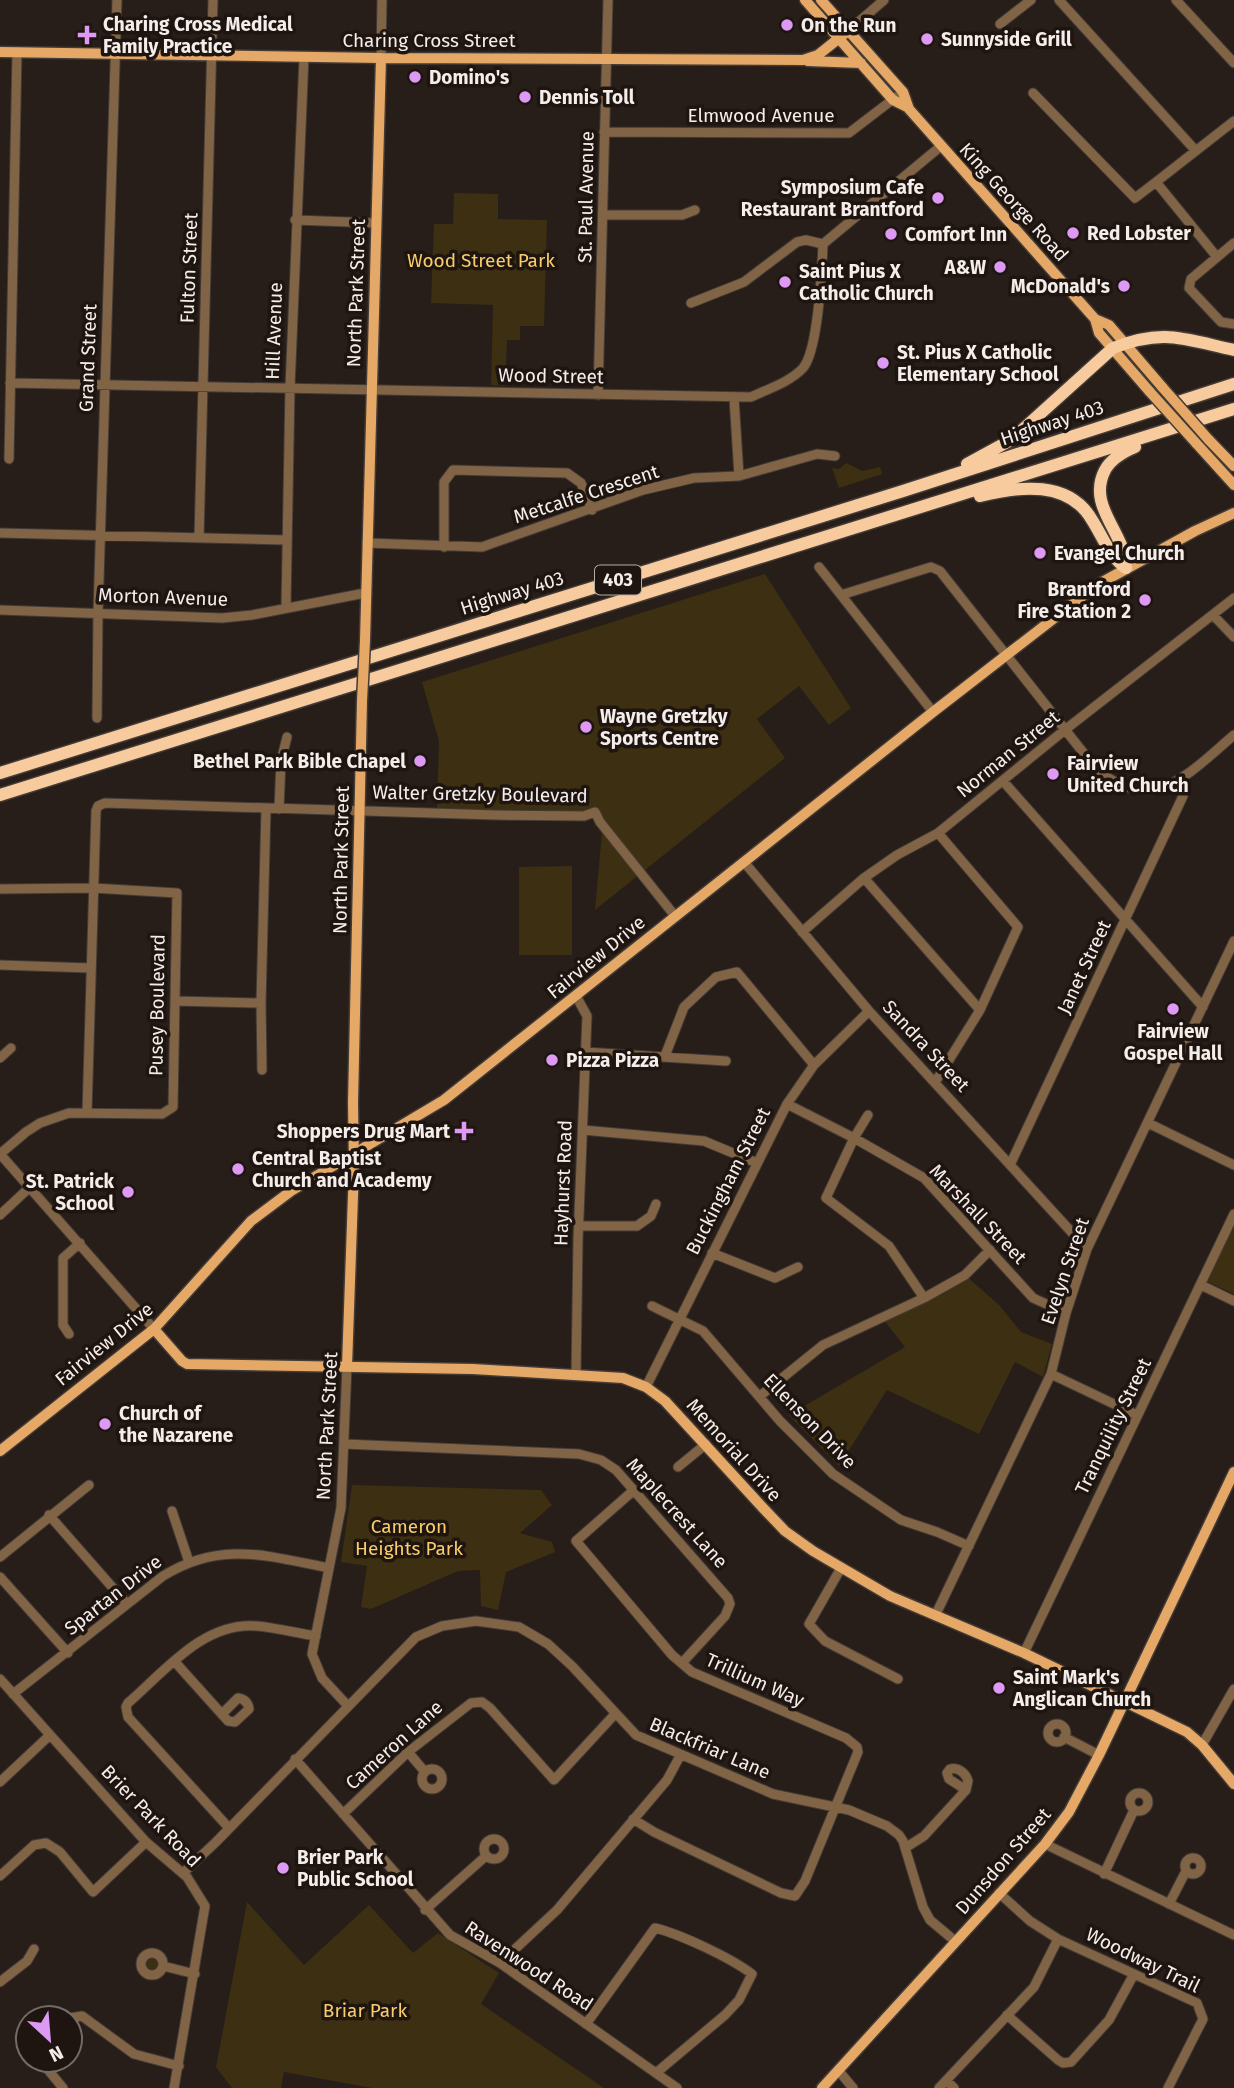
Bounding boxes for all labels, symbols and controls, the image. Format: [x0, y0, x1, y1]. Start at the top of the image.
place label: Charing Cross Medical Family Practice [103, 13, 293, 58]
place label: On the Run [801, 14, 896, 37]
marker: On the Run [779, 17, 795, 33]
marker: Charing Cross Medical Family Practice [77, 25, 97, 45]
place label: Sunnyside Grill [941, 28, 1072, 51]
street label: Charing Cross Street [342, 29, 516, 52]
marker: Sunnyside Grill [919, 31, 935, 47]
place label: Domino's [429, 66, 509, 89]
marker: Domino's [407, 69, 423, 85]
place label: Dennis Toll [539, 86, 635, 109]
marker: Dennis Toll [517, 89, 533, 105]
street label: Elmwood Avenue [687, 104, 835, 127]
street label: St. Paul Avenue [573, 131, 599, 263]
street label: King George Road [955, 138, 1073, 266]
place label: Symposium Cafe Restaurant Brantford [741, 176, 924, 221]
marker: Symposium Cafe Restaurant Brantford [930, 190, 946, 206]
street label: Fulton Street [176, 212, 202, 324]
street label: North Park Street [342, 218, 370, 368]
place label: Red Lobster [1087, 222, 1191, 245]
place label: Comfort Inn [905, 223, 1007, 246]
marker: Red Lobster [1065, 225, 1081, 241]
marker: Comfort Inn [883, 226, 899, 242]
park label: Wood Street Park [407, 249, 555, 272]
place label: A&W [944, 256, 986, 279]
marker: A&W [992, 259, 1008, 275]
place label: Saint Pius X Catholic Church [799, 260, 934, 305]
marker: Saint Pius X Catholic Church [777, 274, 793, 290]
place label: McDonald's [1011, 275, 1110, 298]
marker: McDonald's [1116, 278, 1132, 294]
street label: Hill Avenue [261, 282, 287, 380]
street label: Grand Street [75, 303, 101, 412]
place label: St. Pius X Catholic Elementary School [897, 341, 1059, 386]
marker: St. Pius X Catholic Elementary School [875, 355, 891, 371]
street label: Wood Street [498, 364, 604, 388]
street label: Highway 403 [998, 396, 1106, 450]
street label: Metcalfe Crescent [511, 460, 662, 528]
place label: Evangel Church [1054, 542, 1185, 565]
marker: Evangel Church [1032, 545, 1048, 561]
street label: Highway 403 [457, 566, 567, 620]
road number: 403 [595, 566, 641, 594]
place label: Brantford Fire Station 2 [1017, 578, 1131, 623]
street label: Morton Avenue [98, 583, 228, 611]
marker: Brantford Fire Station 2 [1137, 592, 1153, 608]
place label: Wayne Gretzky Sports Centre [600, 705, 728, 750]
street label: Norman Street [952, 705, 1064, 803]
marker: Wayne Gretzky Sports Centre [578, 719, 594, 735]
place label: Bethel Park Bible Chapel [193, 750, 406, 773]
place label: Fairview United Church [1067, 752, 1189, 797]
marker: Bethel Park Bible Chapel [412, 753, 428, 769]
marker: Fairview United Church [1045, 766, 1061, 782]
street label: Walter Gretzky Boulevard [372, 781, 588, 807]
street label: North Park Street [328, 785, 354, 934]
street label: Fairview Drive [542, 910, 650, 1004]
street label: Janet Street [1052, 916, 1116, 1018]
street label: Pusey Boulevard [144, 934, 170, 1076]
street label: Sandra Street [878, 995, 974, 1097]
marker: Fairview Gospel Hall [1165, 1001, 1181, 1017]
place label: Fairview Gospel Hall [1124, 1020, 1223, 1065]
place label: Pizza Pizza [566, 1049, 659, 1072]
marker: Pizza Pizza [544, 1052, 560, 1068]
street label: Buckingham Street [681, 1103, 775, 1258]
place label: Shoppers Drug Mart [277, 1120, 451, 1143]
street label: Hayhurst Road [549, 1120, 577, 1246]
marker: Shoppers Drug Mart [456, 1123, 472, 1139]
place label: Central Baptist Church and Academy [252, 1147, 432, 1192]
street label: Marshall Street [925, 1159, 1032, 1269]
marker: Central Baptist Church and Academy [230, 1161, 246, 1177]
place label: St. Patrick School [26, 1170, 114, 1215]
marker: St. Patrick School [120, 1184, 136, 1200]
street label: Evelyn Street [1036, 1214, 1094, 1328]
street label: Fairview Drive [50, 1297, 158, 1391]
street label: North Park Street [312, 1351, 342, 1501]
street label: Tranquility Street [1070, 1354, 1156, 1498]
street label: Ellenson Drive [759, 1369, 861, 1473]
street label: Memorial Drive [682, 1394, 786, 1506]
place label: Church of the Nazarene [119, 1402, 233, 1447]
marker: Church of the Nazarene [97, 1416, 113, 1432]
street label: Maplecrest Lane [622, 1453, 732, 1573]
park label: Cameron Heights Park [355, 1515, 463, 1560]
street label: Spartan Drive [60, 1550, 166, 1640]
street label: Trillium Way [702, 1648, 808, 1712]
place label: Saint Mark's Anglican Church [1012, 1666, 1151, 1711]
marker: Saint Mark's Anglican Church [991, 1680, 1007, 1696]
street label: Cameron Lane [341, 1695, 447, 1795]
street label: Blackfriar Lane [646, 1712, 774, 1784]
street label: Brier Park Road [96, 1760, 206, 1872]
street label: Dunsdon Street [951, 1803, 1056, 1919]
place label: Brier Park Public School [297, 1846, 414, 1891]
marker: Brier Park Public School [275, 1860, 291, 1876]
street label: Ravenwood Road [461, 1916, 597, 2016]
street label: Woodway Trail [1082, 1922, 1204, 1998]
park label: Briar Park [323, 1999, 407, 2022]
north arrow [14, 2004, 84, 2074]
text: N [46, 2041, 67, 2067]

